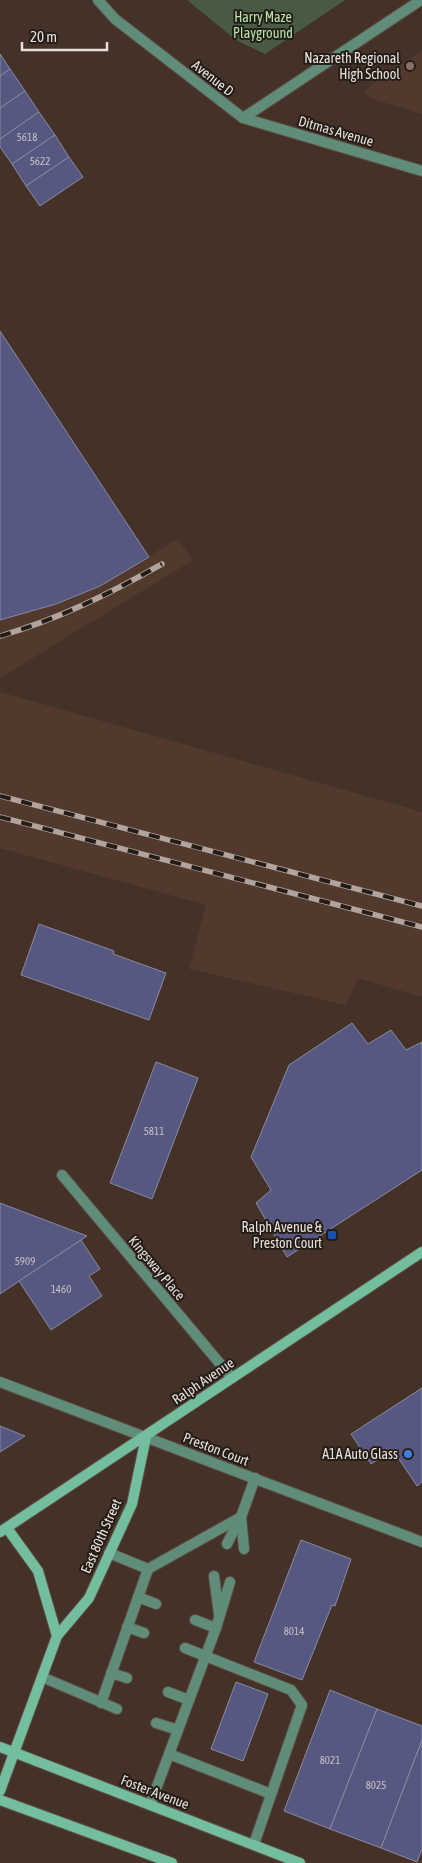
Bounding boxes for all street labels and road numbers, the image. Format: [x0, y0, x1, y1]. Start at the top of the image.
street label: Avenue D [189, 57, 237, 99]
street label: Ditmas Avenue [297, 113, 375, 149]
street label: Kingsway Place [126, 1233, 188, 1303]
street label: Ralph Avenue [169, 1354, 237, 1408]
street label: Preston Court [181, 1429, 251, 1469]
street label: East 80th Street [77, 1496, 125, 1576]
street label: Foster Avenue [119, 1772, 191, 1812]

